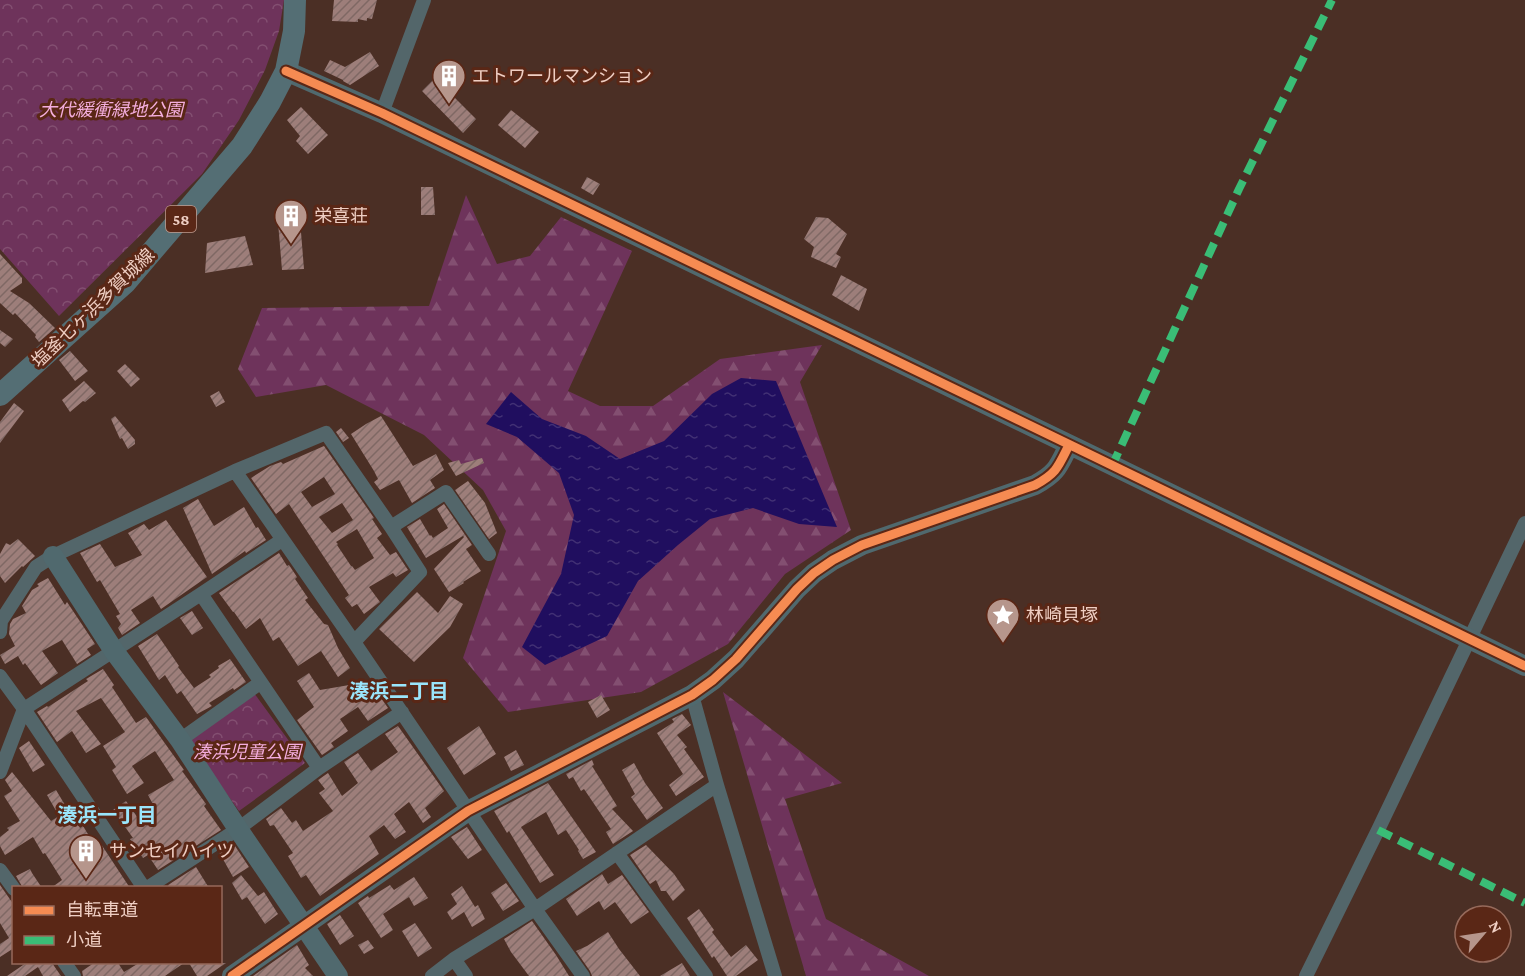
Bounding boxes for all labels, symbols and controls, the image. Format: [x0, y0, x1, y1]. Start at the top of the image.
building icon: エトワールマンション [431, 58, 467, 105]
place label: エトワールマンション [472, 66, 652, 86]
park label: 大代緩衝緑地公園 [39, 100, 186, 120]
building icon: 栄喜荘 [273, 198, 309, 245]
road number: 58 [166, 206, 196, 232]
place label: 栄喜荘 [314, 206, 368, 226]
street label: 塩釜七ヶ浜多賀城線 [28, 245, 158, 371]
place icon: 林崎貝塚 [985, 597, 1021, 644]
place label: 林崎貝塚 [1026, 605, 1098, 625]
district label: 湊浜二丁目 [349, 680, 449, 702]
park label: 湊浜児童公園 [193, 742, 304, 762]
district label: 湊浜一丁目 [57, 804, 157, 826]
building icon: サンセイハイツ [68, 833, 104, 880]
place label: サンセイハイツ [109, 841, 234, 861]
legend [12, 886, 222, 964]
text: 自転車道 [66, 900, 138, 920]
north arrow [1453, 904, 1513, 964]
text: N [1486, 918, 1506, 936]
text: 小道 [66, 930, 102, 950]

